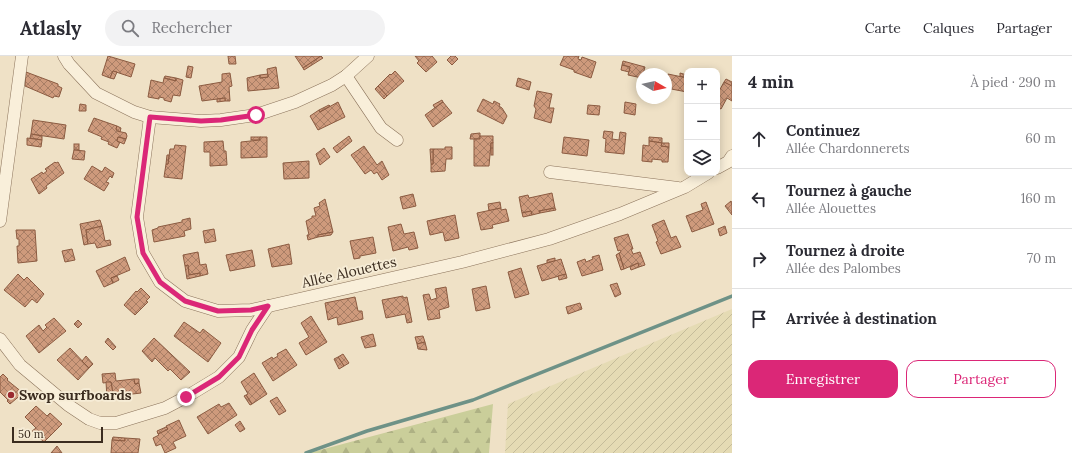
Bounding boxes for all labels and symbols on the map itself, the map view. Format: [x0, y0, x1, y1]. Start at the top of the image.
north arrow [636, 68, 672, 104]
route start [247, 106, 265, 124]
street label: Allée Alouettes [299, 252, 398, 292]
place label: Swop surfboards [19, 386, 132, 404]
route end [177, 388, 195, 406]
marker: Swop surfboards [6, 390, 16, 400]
scale bar [12, 425, 103, 444]

